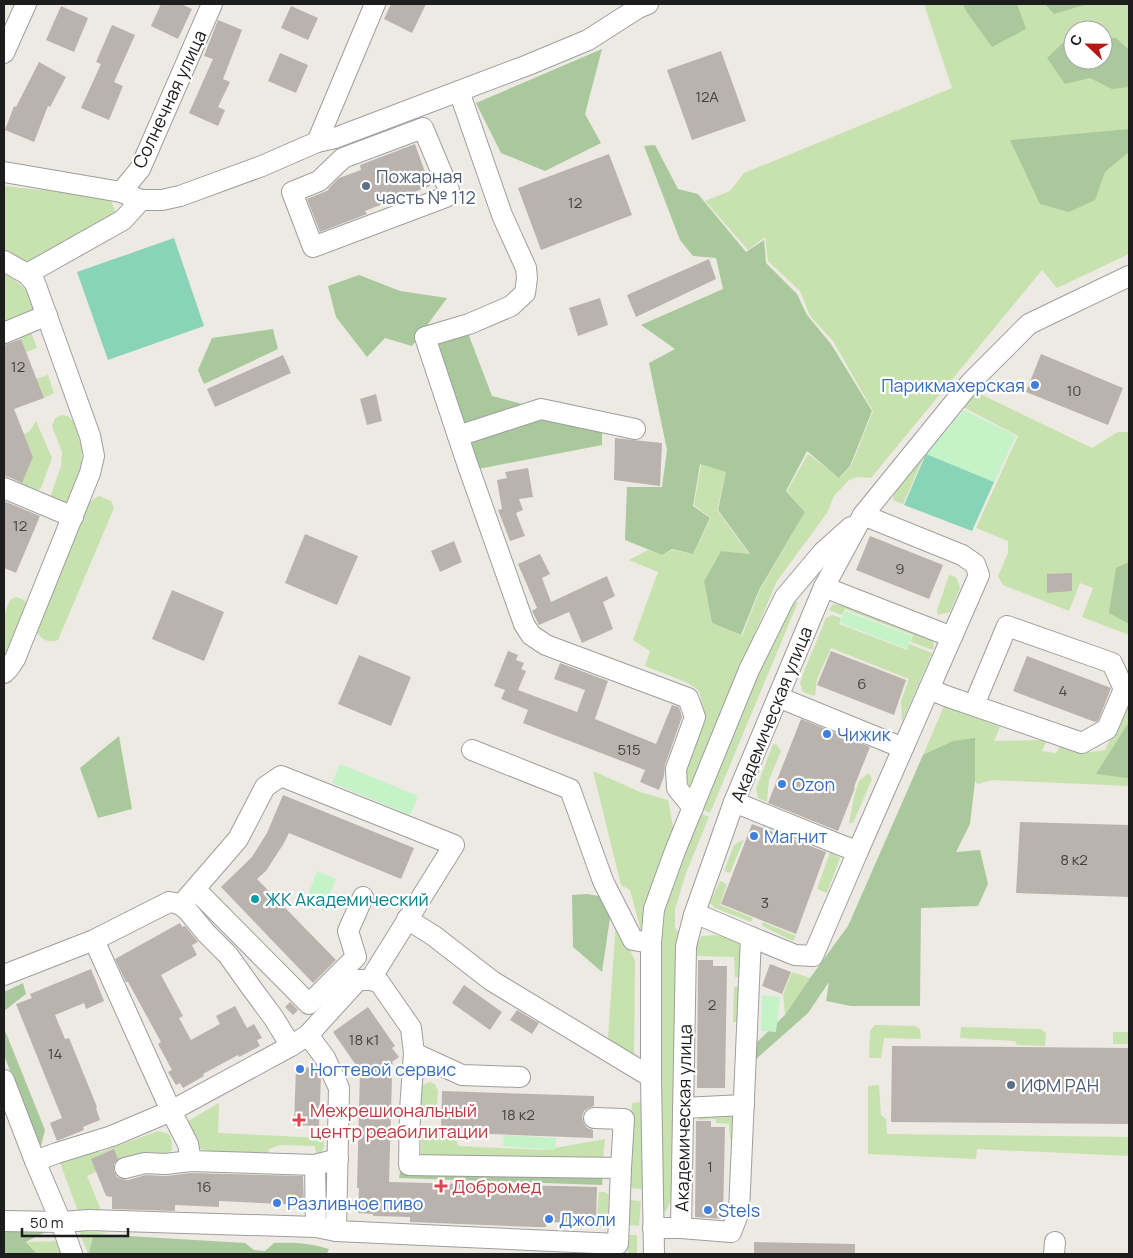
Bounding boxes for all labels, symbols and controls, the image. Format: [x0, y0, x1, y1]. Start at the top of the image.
north arrow [1063, 20, 1113, 70]
street label: Солнечная улица [126, 26, 212, 172]
text: С [1065, 32, 1086, 48]
house number: 12А [695, 86, 719, 107]
place label: Пожарная часть № 112 [376, 164, 476, 209]
marker: Пожарная часть № 112 [360, 180, 372, 192]
house number: 12 [568, 192, 582, 213]
house number: 12 [11, 356, 25, 377]
place label: Парикмахерская [881, 373, 1025, 397]
marker: Парикмахерская [1029, 379, 1041, 391]
house number: 10 [1067, 380, 1082, 401]
house number: 12 [13, 515, 27, 536]
house number: 9 [895, 558, 905, 579]
street label: Академическая улица [725, 623, 817, 805]
house number: 6 [857, 673, 867, 694]
house number: 4 [1059, 680, 1068, 701]
place label: Чижик [837, 722, 892, 746]
marker: Чижик [821, 728, 833, 740]
house number: 515 [617, 739, 641, 760]
place label: Ozon [792, 772, 835, 796]
marker: Ozon [776, 778, 788, 790]
place label: Магнит [764, 824, 828, 848]
marker: Магнит [748, 830, 760, 842]
house number: 8 к2 [1060, 849, 1088, 870]
place label: ЖК Академический [265, 887, 429, 911]
house number: 3 [761, 892, 769, 913]
marker: ЖК Академический [249, 893, 261, 905]
house number: 2 [708, 994, 716, 1015]
street label: Академическая улица [669, 1024, 697, 1212]
house number: 18 к1 [349, 1029, 379, 1050]
house number: 14 [48, 1043, 62, 1064]
place label: Ногтевой сервис [310, 1057, 456, 1081]
marker: Ногтевой сервис [294, 1063, 306, 1075]
place label: ИФМ РАН [1021, 1073, 1099, 1097]
marker: ИФМ РАН [1005, 1079, 1017, 1091]
place label: Межрешиональный центр реабилитации [310, 1098, 488, 1143]
house number: 18 к2 [501, 1104, 535, 1125]
marker: Межрешиональный центр реабилитации [292, 1113, 306, 1127]
house number: 1 [707, 1156, 713, 1177]
place label: Добромед [452, 1174, 542, 1198]
house number: 16 [196, 1176, 212, 1197]
marker: Добромед [434, 1179, 448, 1193]
place label: Разливное пиво [287, 1191, 423, 1215]
marker: Разливное пиво [271, 1197, 283, 1209]
place label: Stels [718, 1198, 760, 1222]
marker: Stels [702, 1204, 714, 1216]
scale bar [22, 1206, 129, 1238]
place label: Джоли [559, 1207, 616, 1231]
text: 50 m [30, 1212, 64, 1233]
marker: Джоли [543, 1213, 555, 1225]

